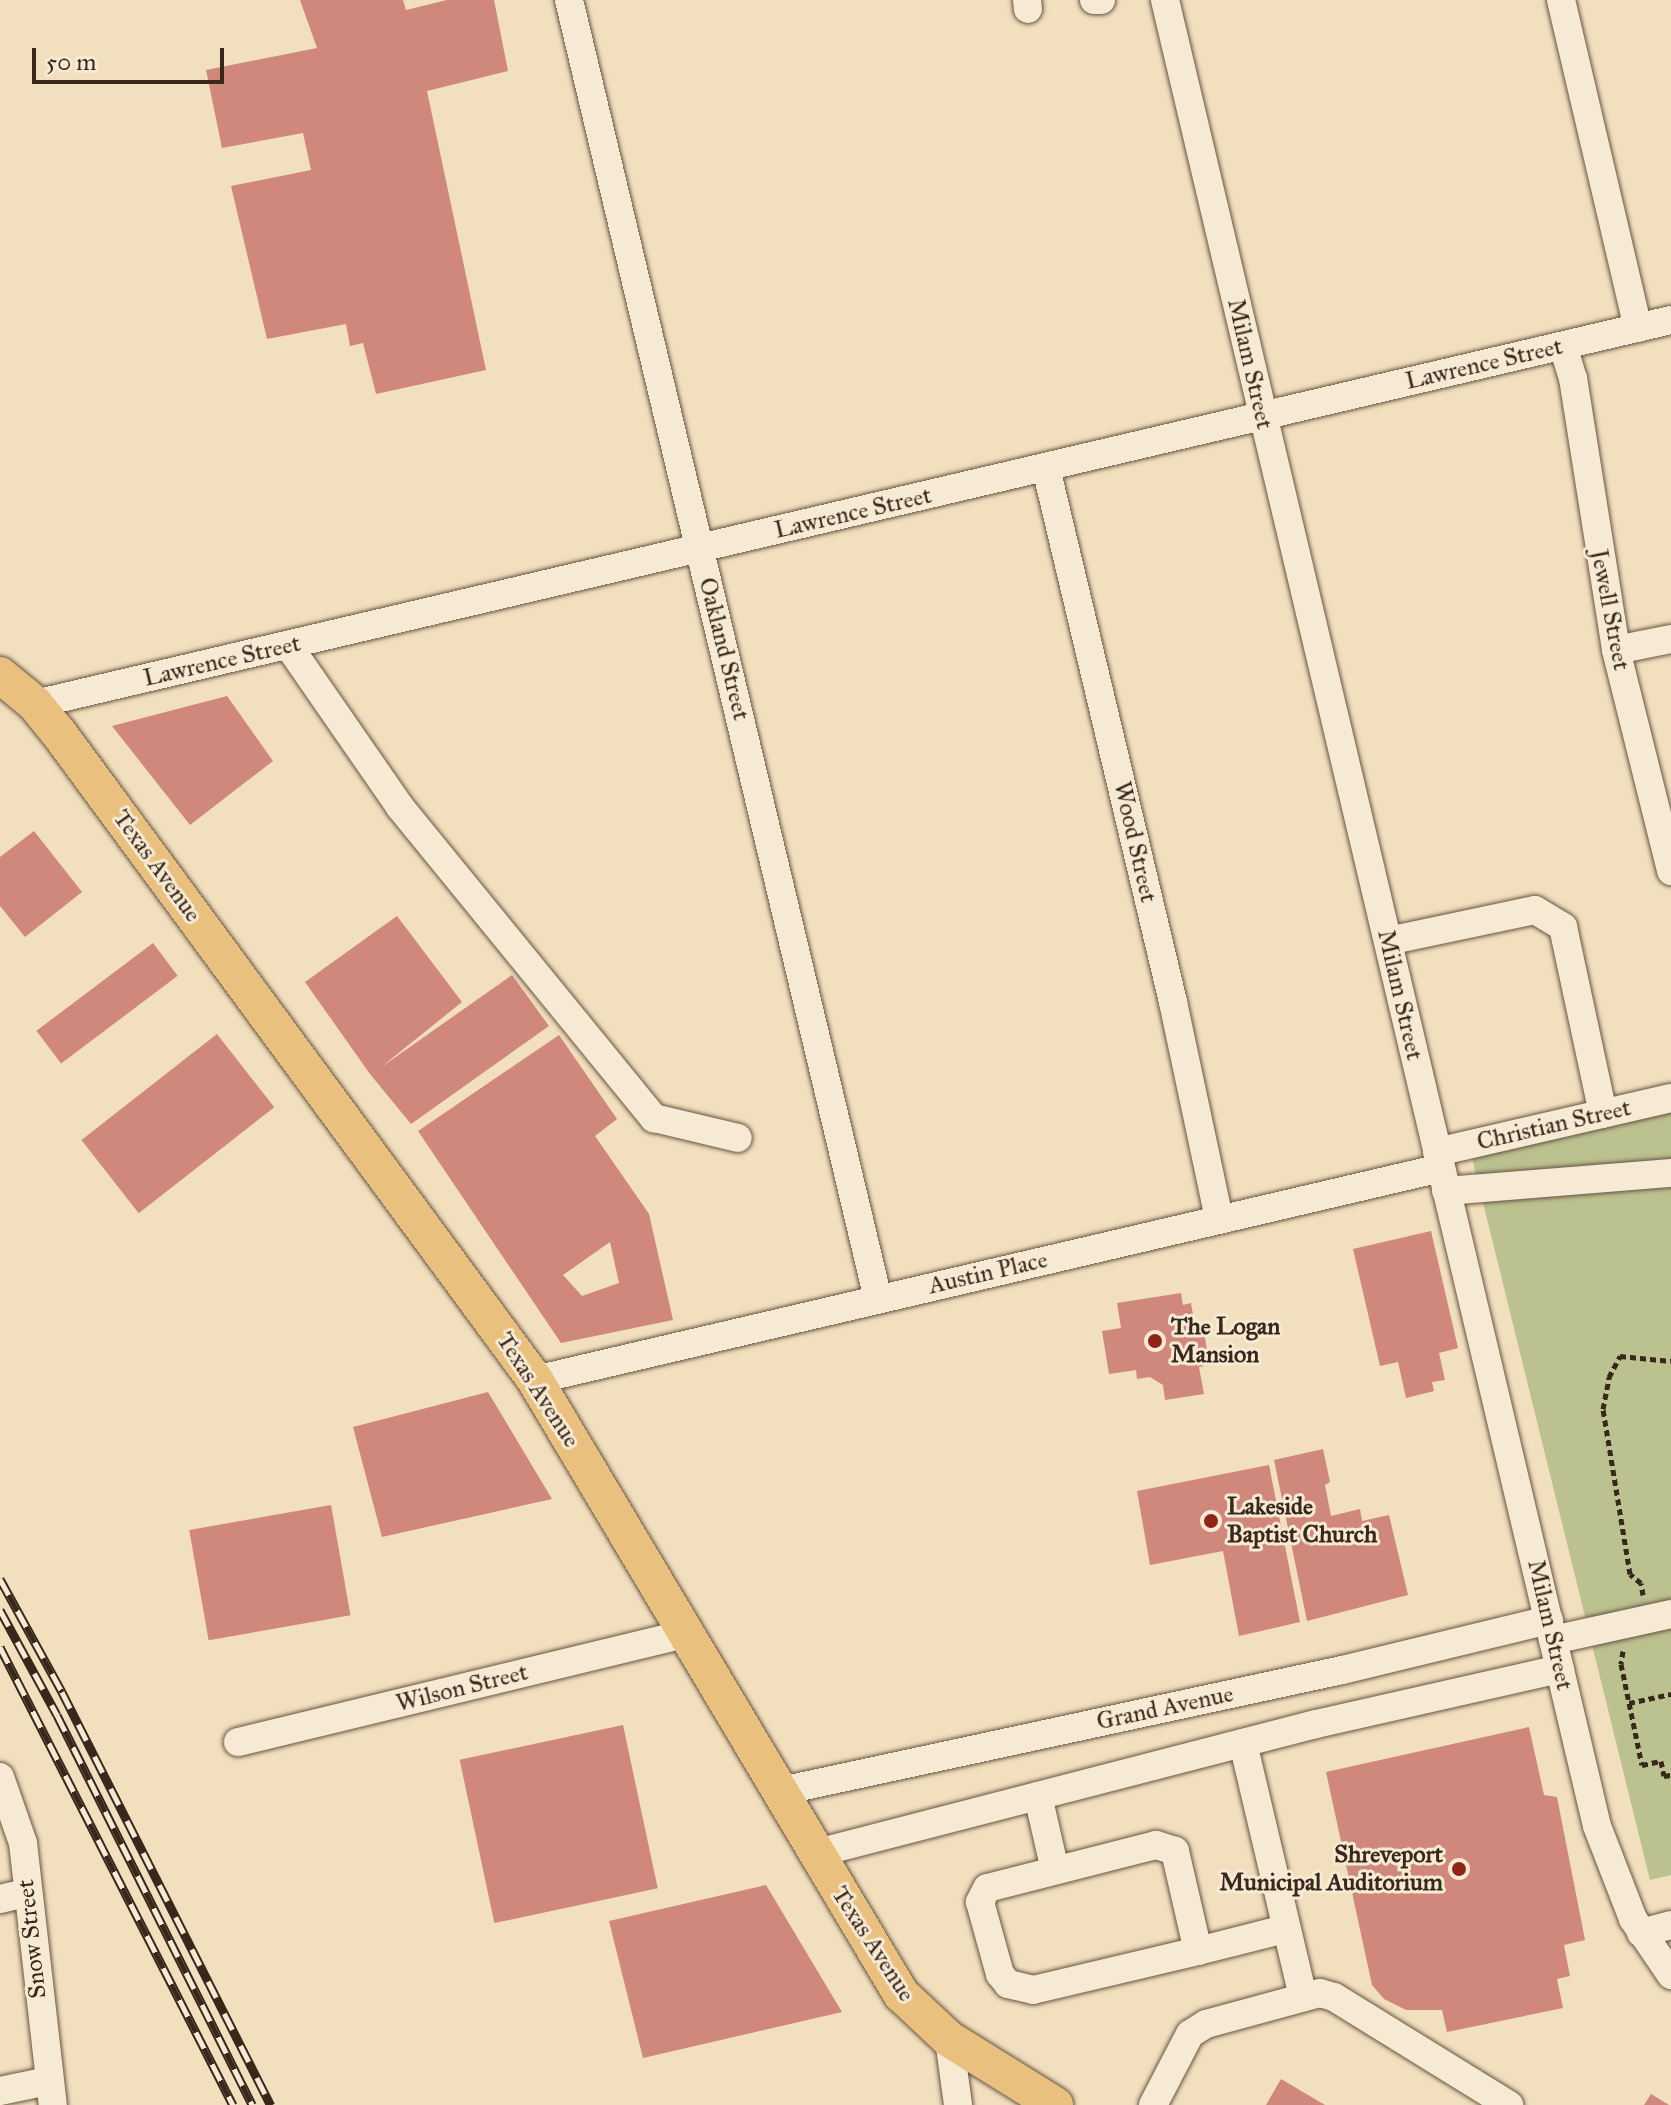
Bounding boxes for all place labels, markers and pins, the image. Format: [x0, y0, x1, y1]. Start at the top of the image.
place label: The Logan Mansion [1171, 1313, 1280, 1369]
marker: The Logan Mansion [1146, 1332, 1164, 1350]
place label: Lakeside Baptist Church [1227, 1493, 1377, 1549]
marker: Lakeside Baptist Church [1202, 1512, 1220, 1530]
place label: Shreveport Municipal Auditorium [1219, 1841, 1443, 1897]
marker: Shreveport Municipal Auditorium [1450, 1860, 1468, 1878]

